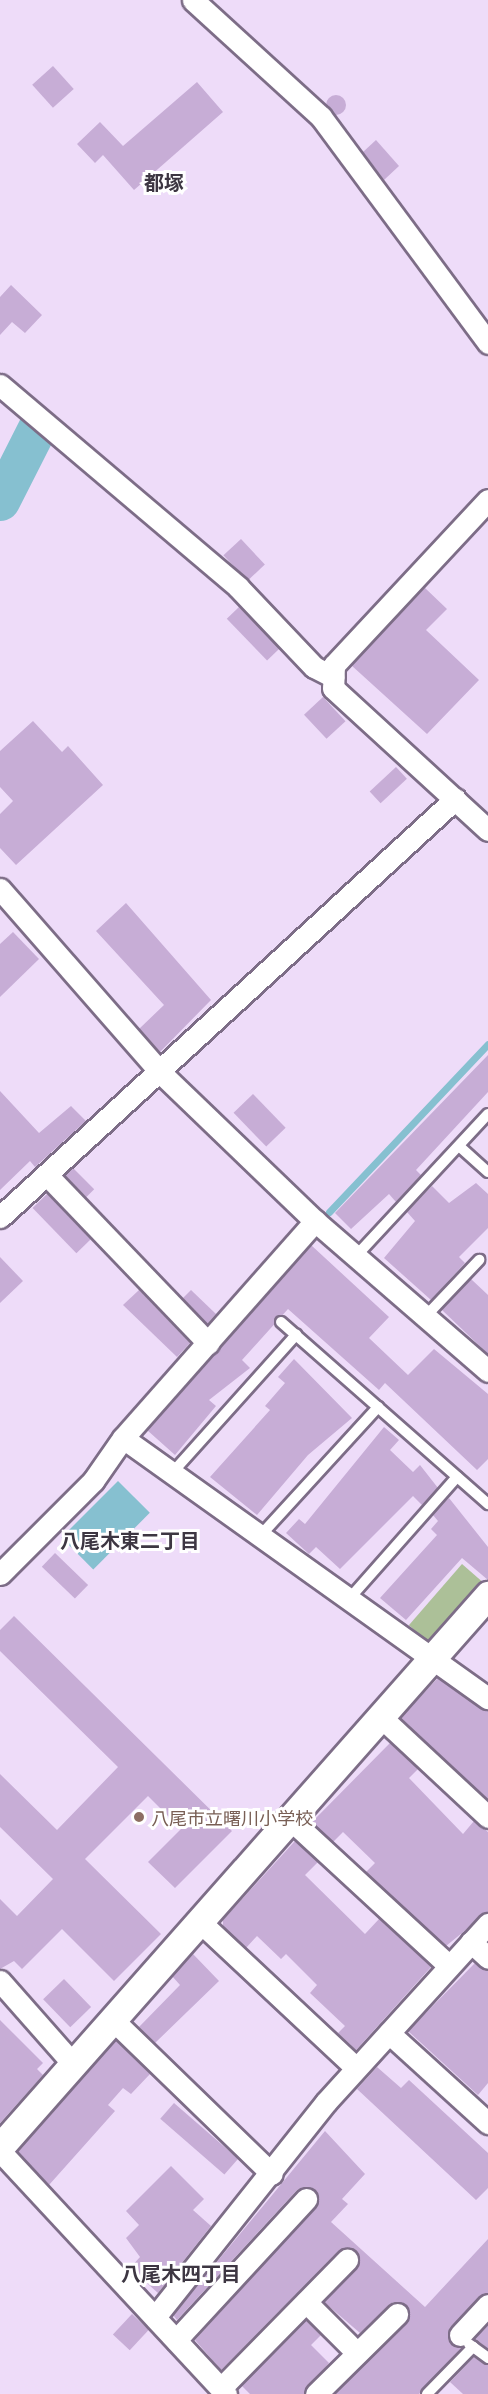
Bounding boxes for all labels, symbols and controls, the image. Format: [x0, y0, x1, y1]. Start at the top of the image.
district label: 都塚 [144, 169, 184, 193]
district label: 八尾木東二丁目 [60, 1527, 200, 1551]
place label: 八尾市立曙川小学校 [151, 1806, 313, 1828]
marker: 八尾市立曙川小学校 [132, 1810, 146, 1824]
district label: 八尾木四丁目 [121, 2260, 241, 2284]

